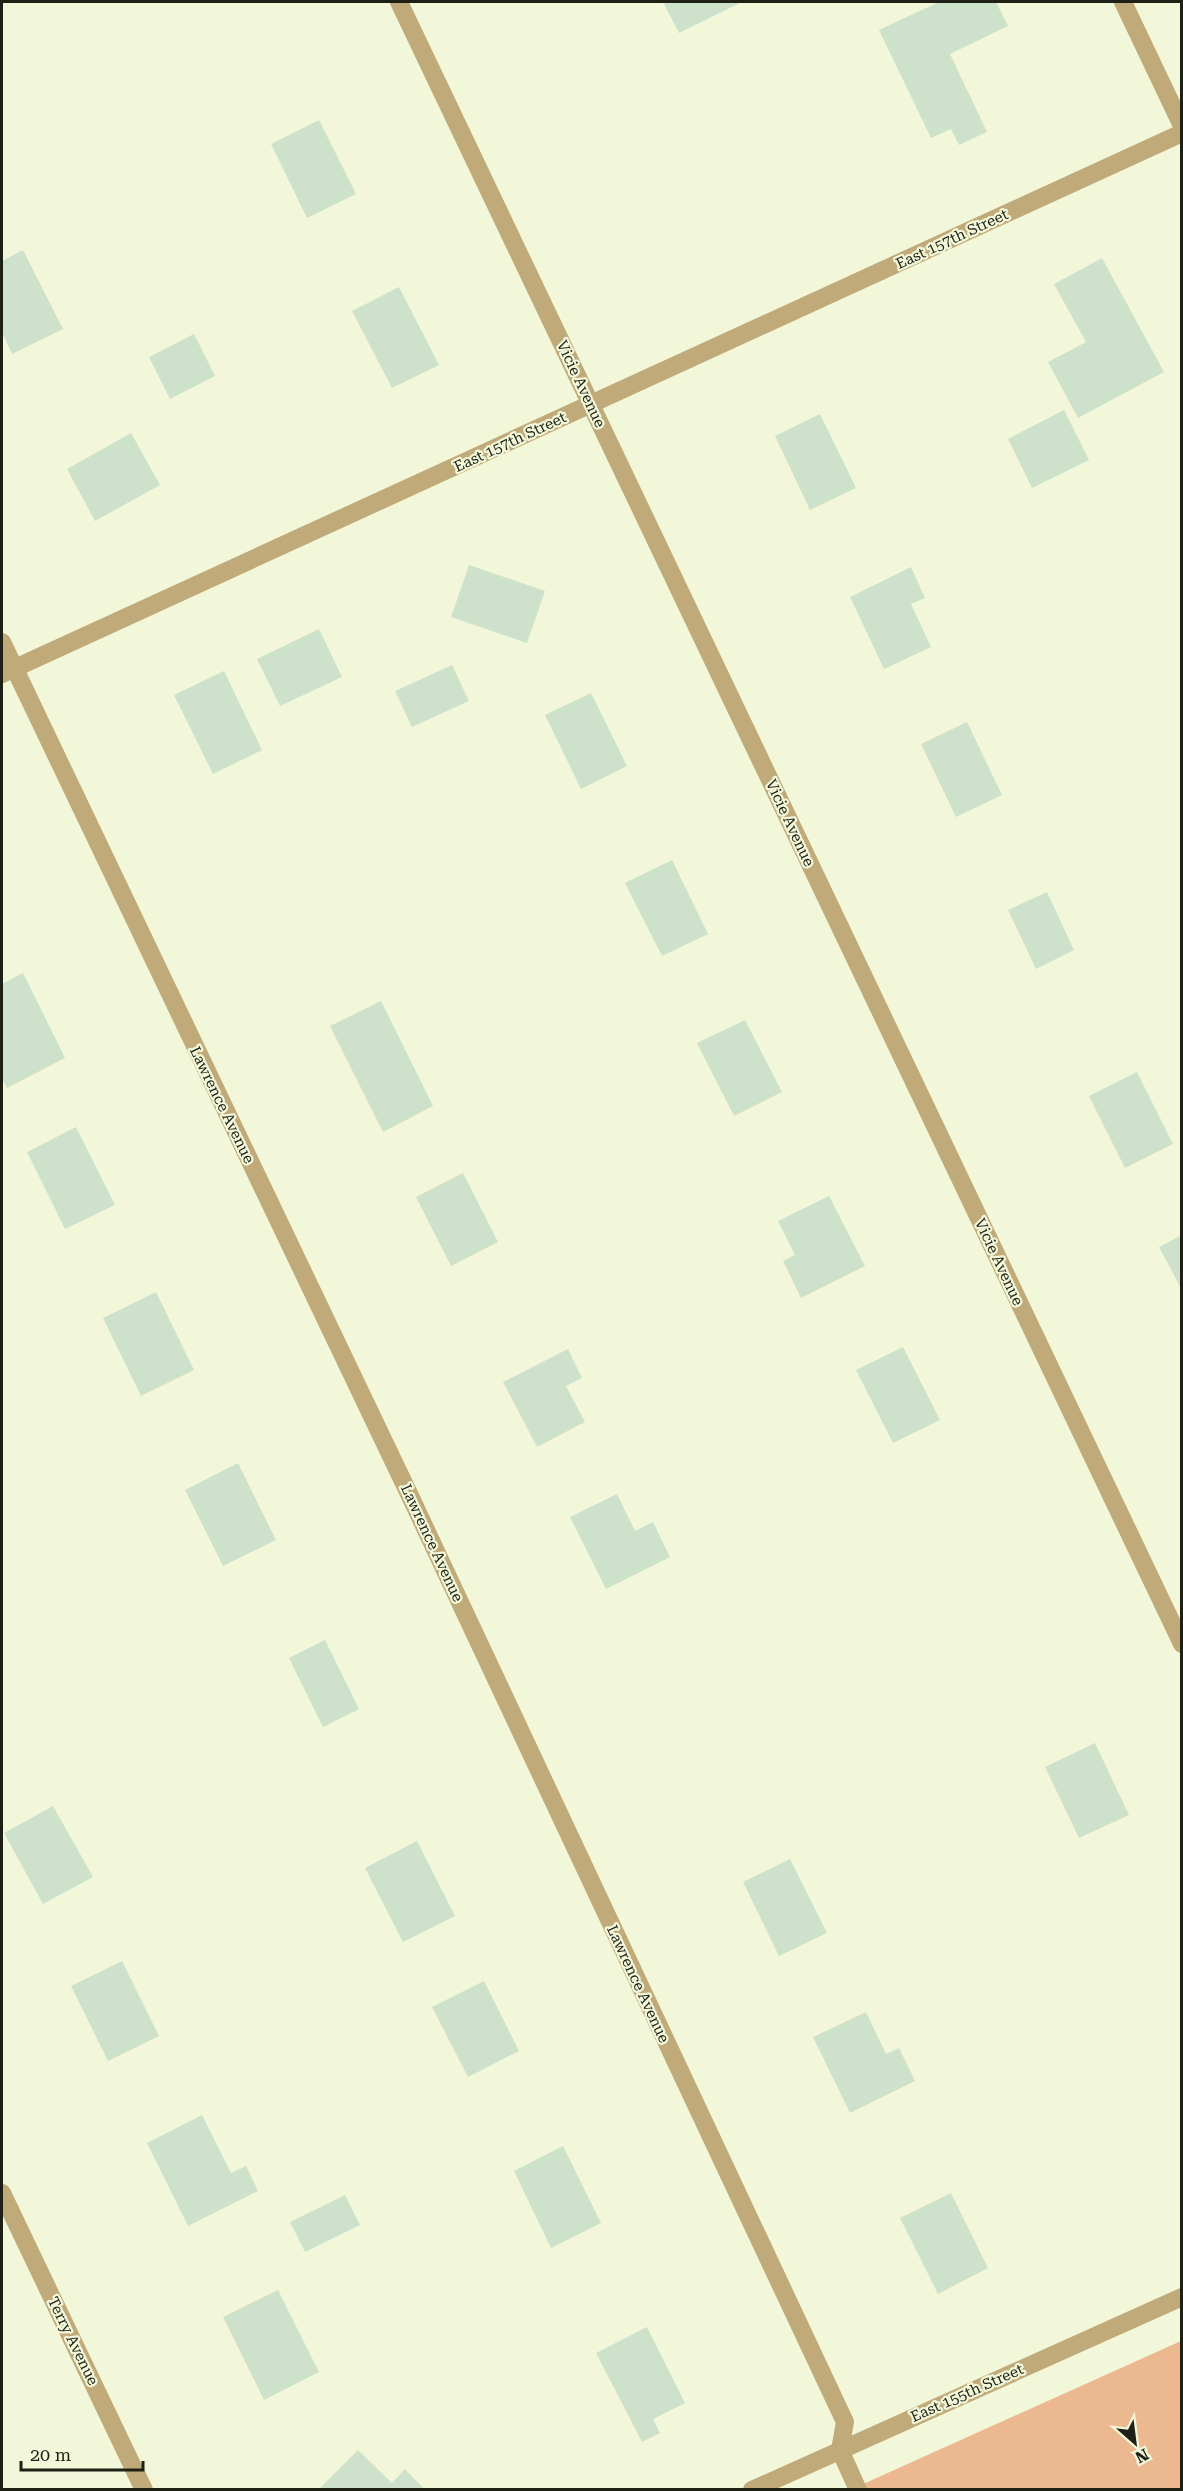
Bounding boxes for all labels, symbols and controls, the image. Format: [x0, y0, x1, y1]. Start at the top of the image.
street label: East 157th Street [893, 205, 1011, 273]
street label: Vicie Avenue [553, 337, 609, 431]
street label: East 157th Street [451, 408, 569, 476]
street label: Vicie Avenue [762, 776, 818, 870]
street label: Lawrence Avenue [186, 1044, 258, 1166]
street label: Vicie Avenue [971, 1215, 1027, 1309]
street label: Lawrence Avenue [397, 1481, 467, 1605]
street label: Lawrence Avenue [603, 1922, 673, 2046]
street label: Terry Avenue [44, 2294, 102, 2388]
street label: East 155th Street [908, 2360, 1027, 2426]
north arrow [1105, 2413, 1165, 2473]
scale bar [21, 2434, 142, 2472]
text: 20 m [30, 2444, 71, 2465]
text: N [1132, 2445, 1152, 2467]

